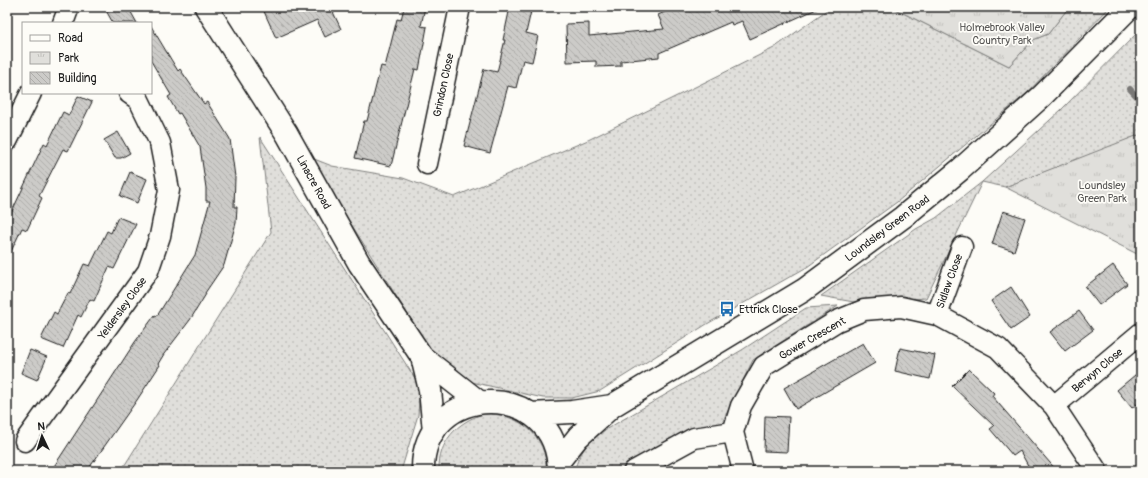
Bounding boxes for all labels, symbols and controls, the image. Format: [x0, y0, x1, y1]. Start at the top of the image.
park label: Holmebrook Valley Country Park [959, 21, 1045, 47]
legend [22, 22, 152, 94]
text: Road [58, 31, 83, 46]
text: Park [58, 51, 79, 66]
street label: Grindon Close [430, 52, 457, 118]
text: Building [58, 71, 97, 86]
street label: Linacre Road [294, 153, 334, 211]
park label: Loundsley Green Park [1077, 179, 1127, 205]
street label: Loundsley Green Road [843, 192, 932, 264]
street label: Sidlaw Close [934, 252, 966, 310]
street label: Yeldersley Close [95, 274, 150, 343]
bus stop icon: Ettrick Close [718, 300, 736, 318]
place label: Ettrick Close [739, 303, 798, 316]
street label: Gower Crescent [777, 314, 848, 363]
street label: Berwyn Close [1069, 345, 1126, 395]
north arrow [22, 416, 62, 456]
text: N [37, 420, 46, 433]

